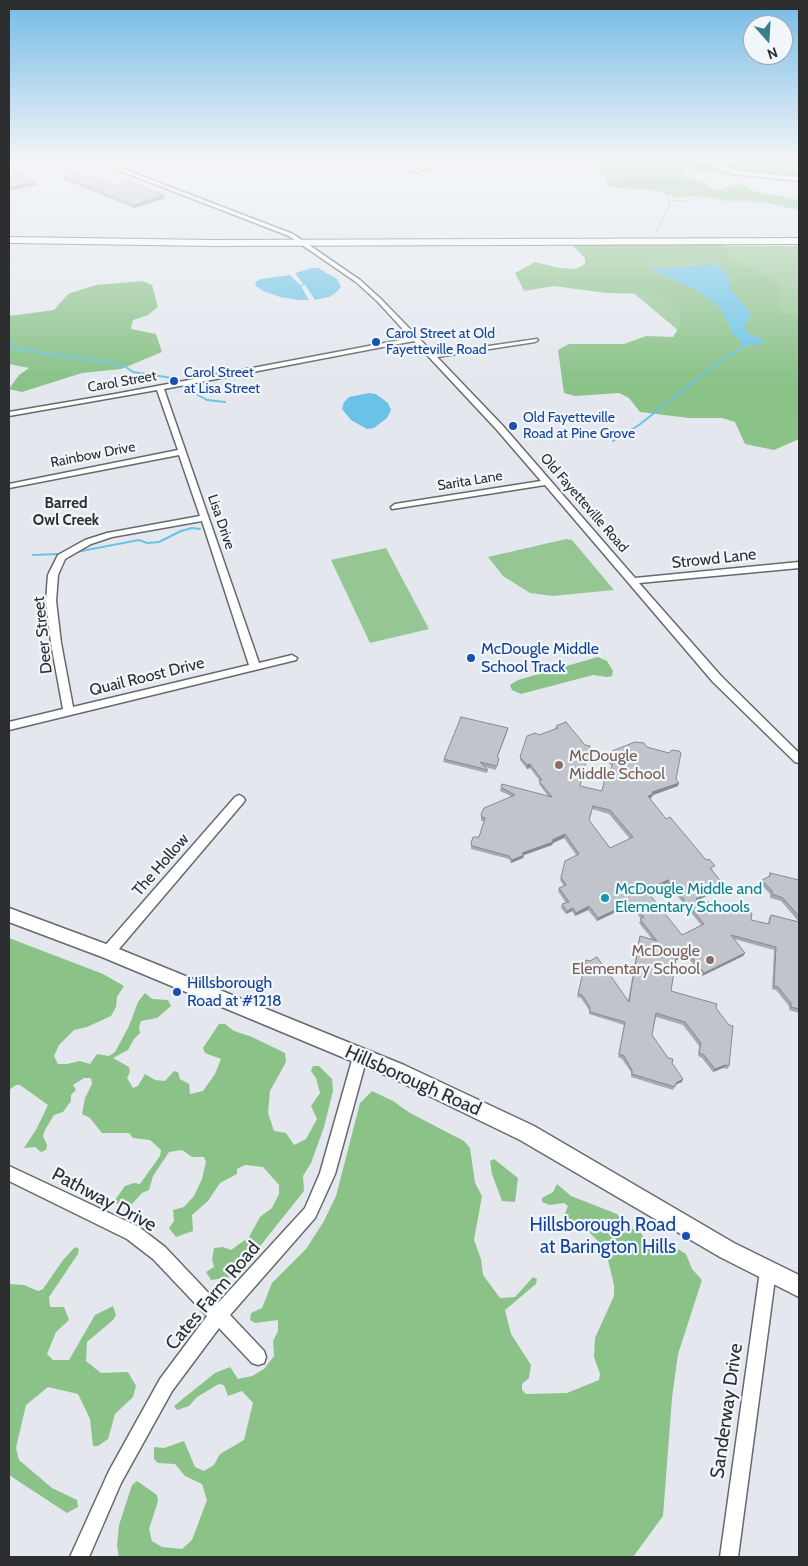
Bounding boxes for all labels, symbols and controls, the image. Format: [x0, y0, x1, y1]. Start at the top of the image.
north arrow [743, 15, 793, 65]
text: N [765, 43, 780, 63]
place label: Carol Street at Old Fayetteville Road [386, 326, 495, 358]
marker: Carol Street at Old Fayetteville Road [370, 336, 382, 348]
place label: Carol Street at Lisa Street [184, 365, 260, 398]
street label: Carol Street [86, 368, 158, 396]
marker: Carol Street at Lisa Street [168, 375, 180, 387]
place label: Old Fayetteville Road at Pine Grove [523, 410, 635, 442]
marker: Old Fayetteville Road at Pine Grove [507, 420, 519, 432]
street label: Rainbow Drive [49, 439, 137, 471]
street label: Old Fayetteville Road [536, 450, 632, 556]
street label: Sarita Lane [436, 468, 504, 494]
street label: Lisa Drive [204, 492, 238, 552]
district label: Barred Owl Creek [33, 495, 99, 530]
street label: Strowd Lane [671, 545, 757, 573]
street label: Deer Street [29, 595, 57, 675]
place label: McDougle Middle School Track [481, 639, 599, 677]
marker: McDougle Middle School Track [465, 652, 477, 664]
street label: Quail Roost Drive [88, 653, 206, 701]
place label: McDougle Middle School [569, 746, 665, 784]
marker: McDougle Middle School [553, 759, 565, 771]
street label: The Hollow [129, 830, 193, 900]
place label: McDougle Middle and Elementary Schools [615, 879, 762, 917]
marker: McDougle Middle and Elementary Schools [599, 892, 611, 904]
place label: McDougle Elementary School [572, 941, 700, 979]
marker: McDougle Elementary School [704, 954, 716, 966]
place label: Hillsborough Road at #1218 [187, 973, 282, 1011]
marker: Hillsborough Road at #1218 [171, 986, 183, 998]
street label: Hillsborough Road [341, 1041, 485, 1121]
street label: Pathway Drive [48, 1163, 160, 1237]
place label: Hillsborough Road at Barington Hills [529, 1214, 676, 1258]
marker: Hillsborough Road at Barington Hills [680, 1230, 692, 1242]
street label: Cates Farm Road [161, 1237, 265, 1355]
street label: Sanderway Drive [706, 1342, 748, 1480]

